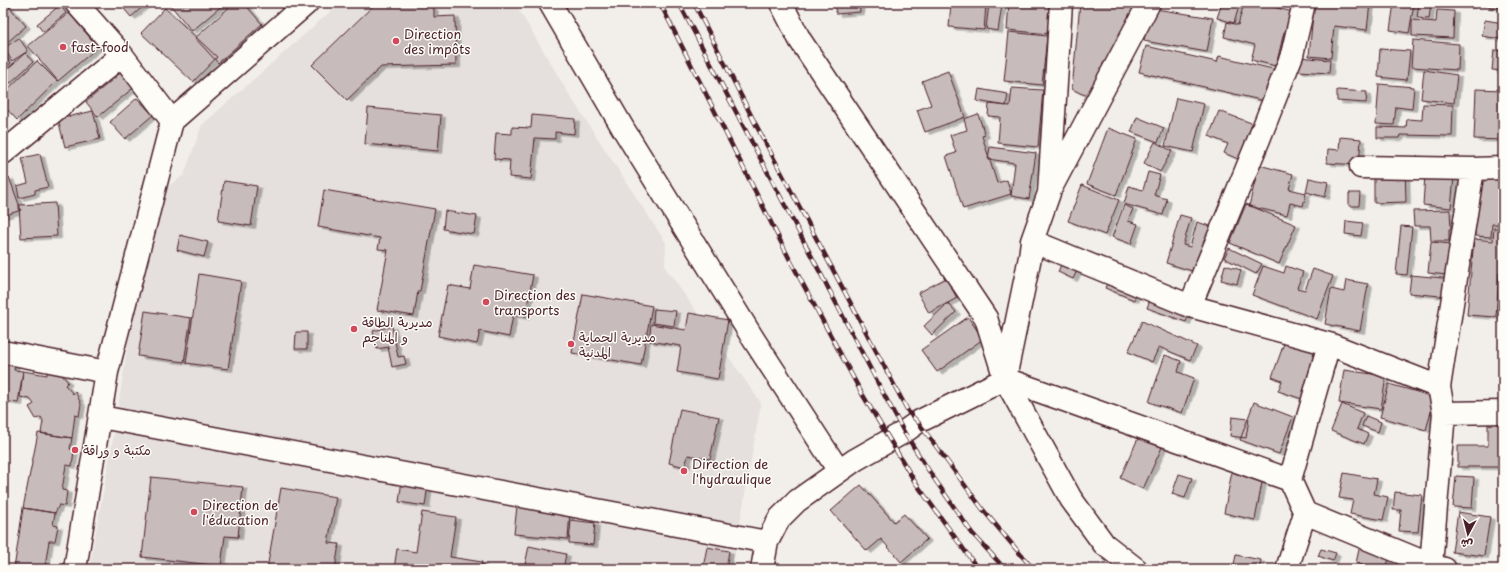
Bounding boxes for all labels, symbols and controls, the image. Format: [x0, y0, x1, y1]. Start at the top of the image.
place label: Direction des impôts [404, 24, 470, 58]
marker: Direction des impôts [391, 36, 401, 46]
place label: fast-food [71, 37, 129, 56]
marker: fast-food [58, 42, 68, 52]
place label: Direction des transports [494, 285, 576, 319]
marker: Direction des transports [481, 297, 491, 307]
place label: مديرية الطاقة و المناجم [362, 312, 433, 348]
marker: مديرية الطاقة و المناجم [349, 324, 359, 334]
place label: مديرية الحماية المدنية [579, 327, 656, 361]
marker: مديرية الحماية المدنية [566, 339, 576, 349]
place label: مكتبة و وراقة [83, 440, 151, 459]
marker: مكتبة و وراقة [70, 445, 80, 455]
place label: Direction de l'hydraulique [692, 454, 772, 488]
marker: Direction de l'hydraulique [679, 466, 689, 476]
place label: Direction de l'éducation [202, 495, 278, 529]
marker: Direction de l'éducation [189, 507, 199, 517]
north arrow [1448, 514, 1488, 554]
text: ش [1460, 535, 1474, 554]

